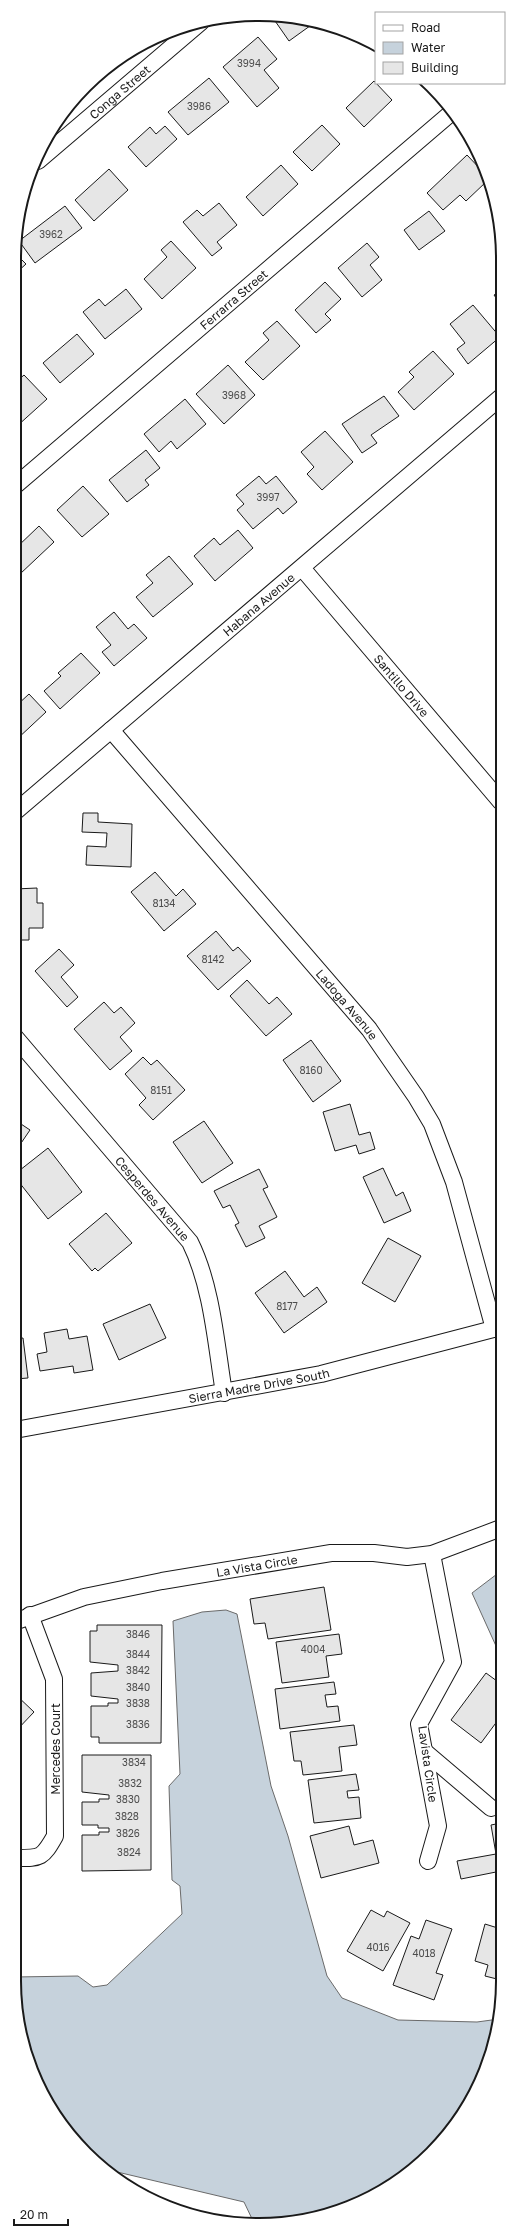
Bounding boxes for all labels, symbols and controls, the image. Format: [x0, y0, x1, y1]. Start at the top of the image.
legend [375, 12, 505, 84]
text: Road [411, 20, 440, 35]
text: Water [411, 40, 445, 55]
house number: 3994 [237, 57, 261, 69]
text: Building [411, 60, 459, 75]
street label: Conga Street [86, 61, 153, 122]
house number: 3986 [187, 100, 211, 112]
house number: 3962 [39, 228, 63, 240]
street label: Ferrarra Street [196, 266, 271, 332]
house number: 3968 [222, 389, 246, 401]
house number: 3997 [256, 491, 280, 503]
street label: Habana Avenue [219, 569, 297, 639]
street label: Santillo Drive [371, 651, 433, 720]
house number: 8134 [153, 897, 175, 909]
house number: 8142 [202, 953, 225, 965]
street label: Ladoga Avenue [313, 966, 381, 1042]
house number: 8160 [299, 1064, 323, 1076]
house number: 8151 [150, 1084, 172, 1096]
street label: Cesperdes Avenue [112, 1153, 193, 1244]
house number: 8177 [276, 1300, 298, 1312]
street label: Sierra Madre Drive South [187, 1365, 331, 1406]
street label: La Vista Circle [215, 1551, 299, 1579]
house number: 3846 [126, 1628, 150, 1640]
house number: 4004 [301, 1643, 325, 1655]
house number: 3844 [126, 1648, 150, 1660]
house number: 3842 [126, 1664, 150, 1676]
house number: 3840 [126, 1681, 150, 1693]
house number: 3838 [126, 1697, 150, 1709]
street label: Mercedes Court [48, 1703, 63, 1795]
house number: 3836 [126, 1718, 150, 1730]
street label: Lavista Circle [415, 1725, 441, 1803]
house number: 3834 [122, 1756, 146, 1768]
house number: 3832 [118, 1777, 142, 1789]
house number: 3830 [116, 1793, 140, 1805]
house number: 3828 [115, 1810, 139, 1822]
house number: 3826 [116, 1827, 140, 1839]
house number: 3824 [117, 1846, 141, 1858]
house number: 4016 [366, 1941, 390, 1953]
house number: 4018 [412, 1947, 436, 1959]
scale bar [14, 2201, 68, 2227]
text: 20 m [20, 2207, 48, 2222]

